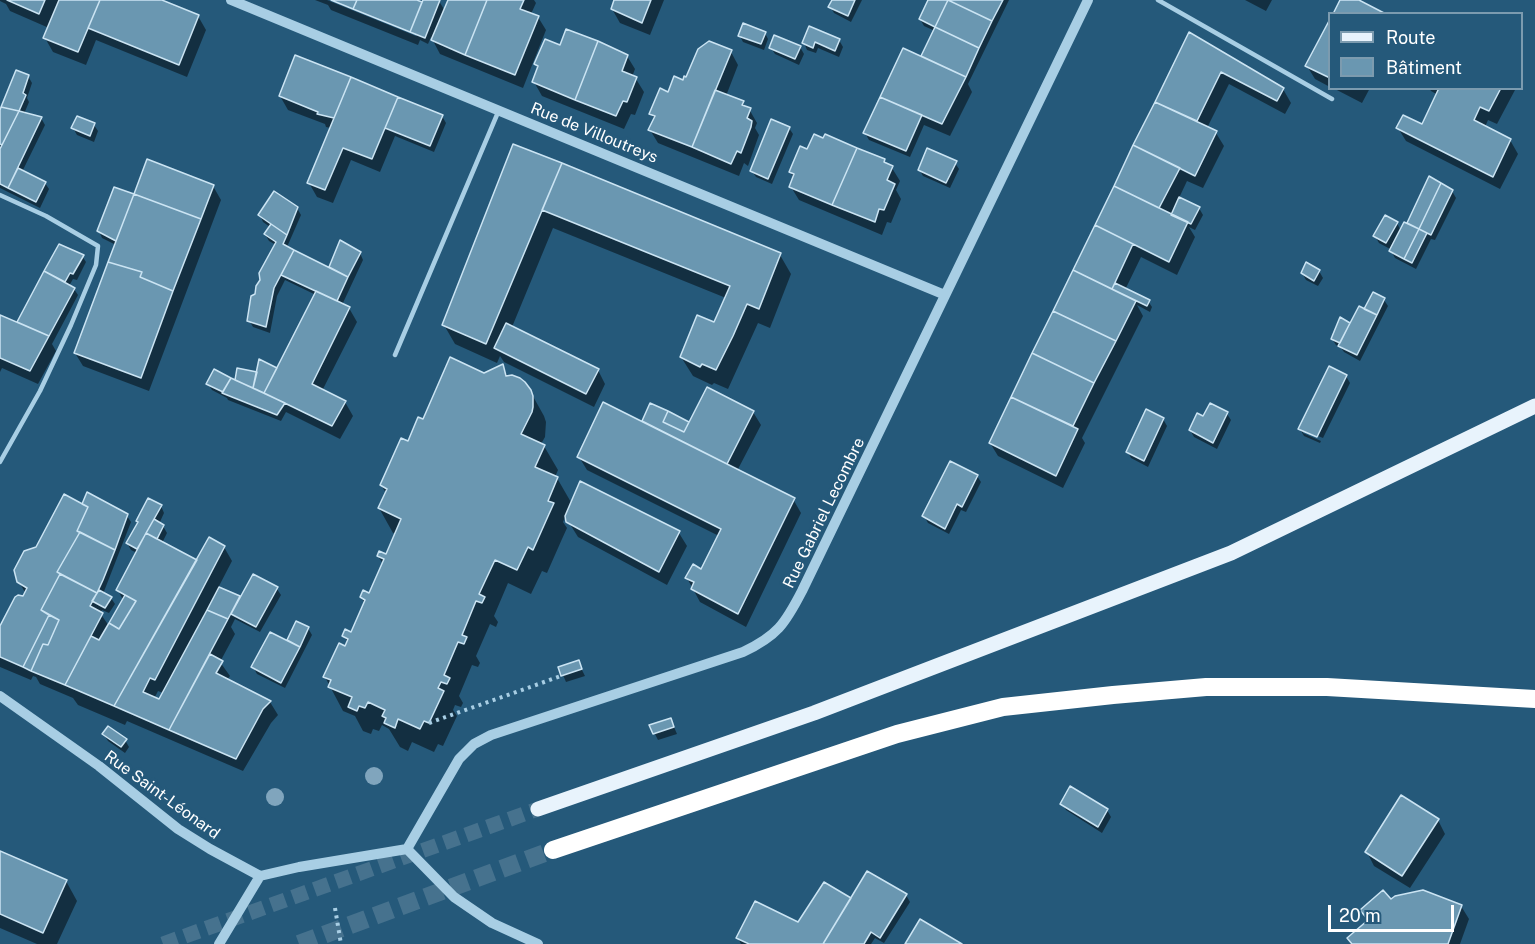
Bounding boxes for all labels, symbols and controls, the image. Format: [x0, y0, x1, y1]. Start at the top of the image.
legend [1328, 12, 1523, 90]
text: Route [1386, 27, 1435, 48]
text: Bâtiment [1386, 57, 1462, 78]
street label: Rue de Villoutreys [528, 99, 660, 167]
street label: Rue Gabriel Lecombre [779, 434, 869, 592]
street label: Rue Saint-Léonard [101, 747, 223, 843]
scale bar [1331, 893, 1457, 931]
text: 20 m [1339, 905, 1381, 926]

